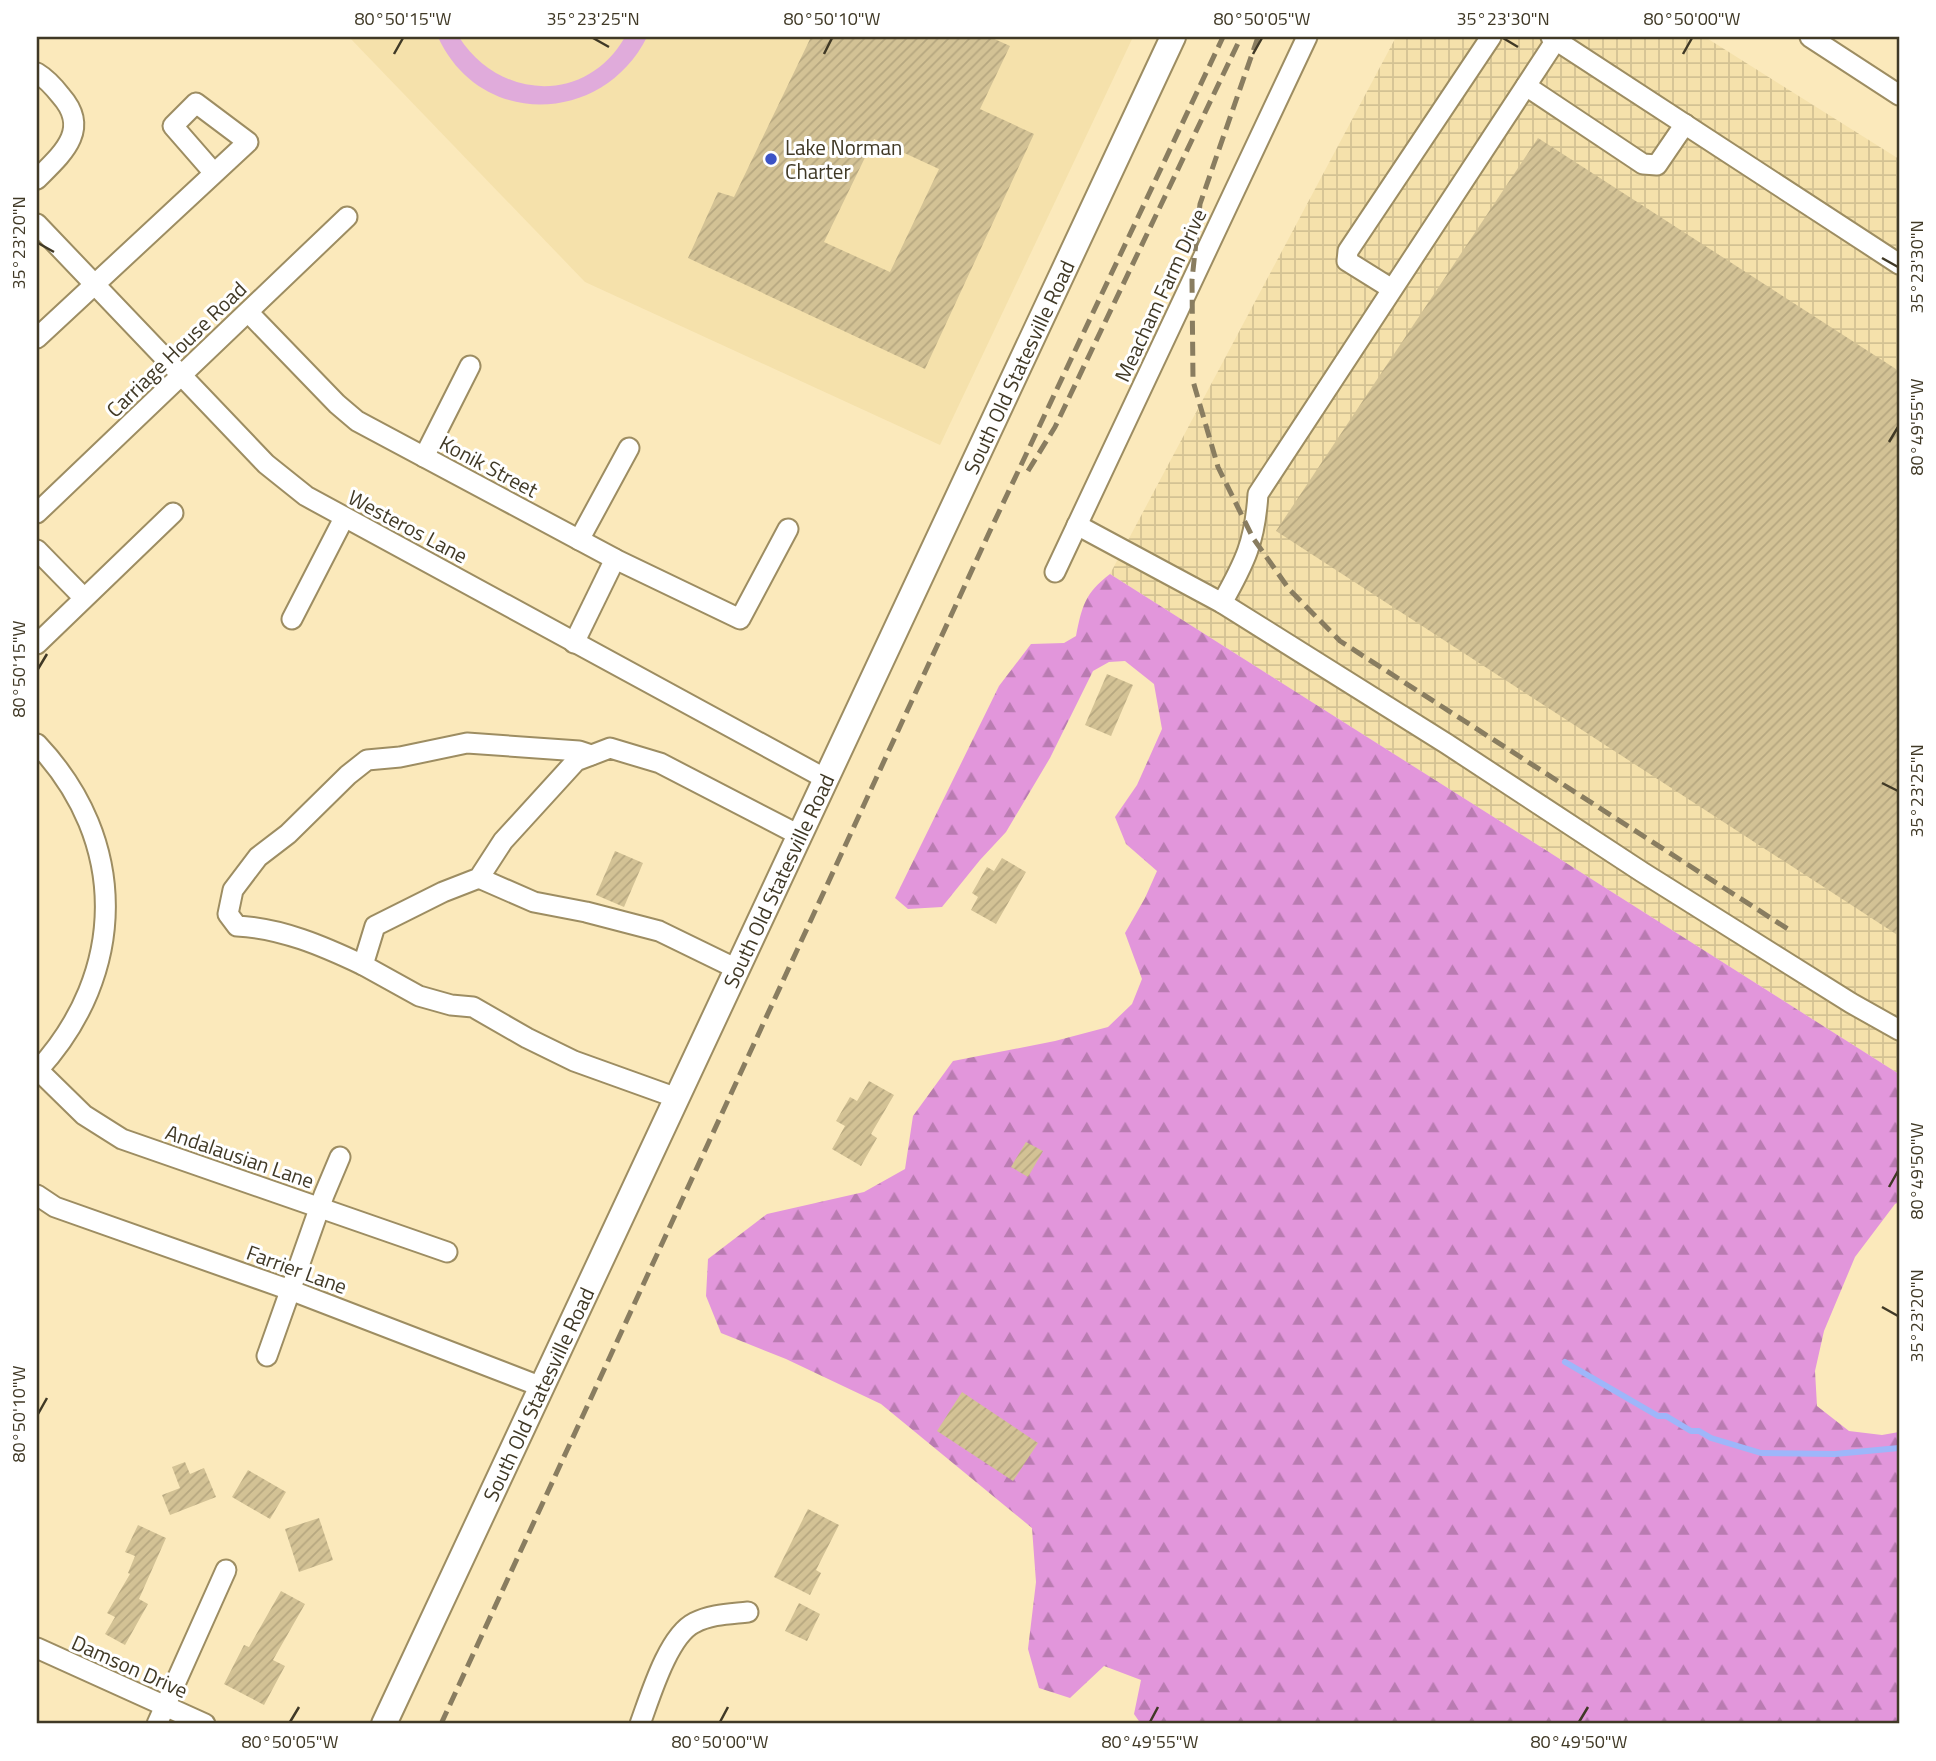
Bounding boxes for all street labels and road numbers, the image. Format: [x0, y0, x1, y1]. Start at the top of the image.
street label: Meacham Farm Drive [1106, 203, 1214, 387]
street label: South Old Statesville Road [955, 255, 1083, 479]
street label: Carriage House Road [99, 273, 253, 425]
street label: Konik Street [434, 427, 544, 506]
street label: Westeros Lane [342, 481, 474, 571]
street label: South Old Statesville Road [715, 768, 842, 993]
street label: Andalausian Lane [161, 1116, 319, 1196]
street label: Farrier Lane [242, 1236, 352, 1302]
street label: South Old Statesville Road [474, 1282, 602, 1507]
street label: Damson Drive [67, 1626, 193, 1706]

